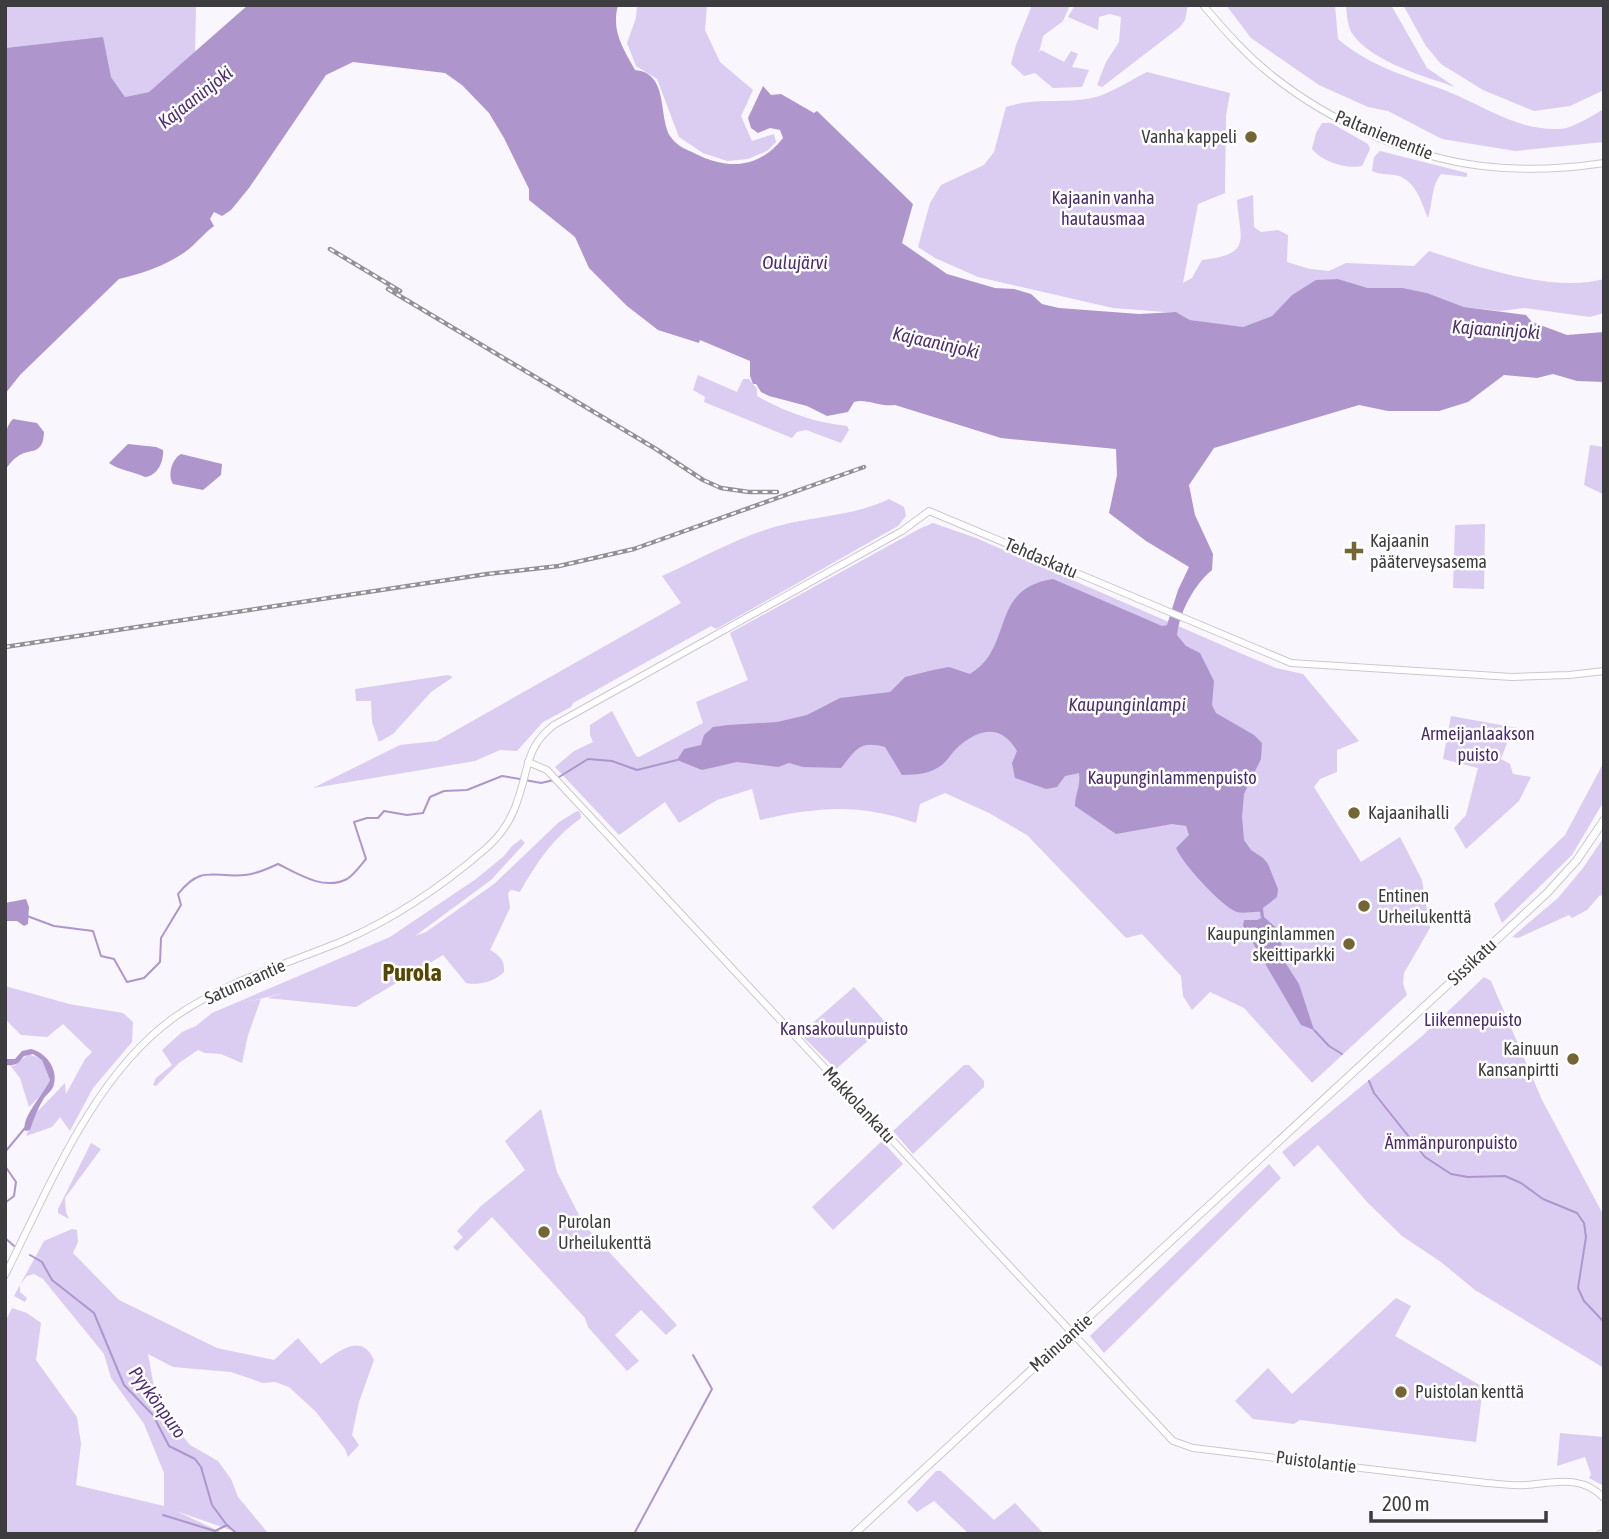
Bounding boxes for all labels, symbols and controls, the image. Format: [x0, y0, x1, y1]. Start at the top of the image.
water label: Kajaaninjoki [154, 61, 236, 133]
street label: Paltaniementie [1332, 105, 1436, 164]
place label: Vanha kappeli [1142, 126, 1237, 147]
marker: Vanha kappeli [1243, 129, 1259, 145]
park label: Kajaanin vanha hautausmaa [1051, 187, 1155, 229]
water label: Oulujärvi [762, 251, 828, 273]
water label: Kajaaninjoki [1451, 315, 1541, 343]
water label: Kajaaninjoki [891, 321, 981, 363]
place label: Kajaanin pääterveysasema [1370, 530, 1487, 572]
street label: Tehdaskatu [1002, 533, 1081, 582]
marker: Kajaanin pääterveysasema [1344, 541, 1364, 561]
water label: Kaupunginlampi [1068, 693, 1186, 715]
park label: Armeijanlaakson puisto [1421, 723, 1535, 765]
park label: Kaupunginlammenpuisto [1087, 767, 1257, 788]
place label: Kajaanihalli [1368, 802, 1449, 823]
marker: Kajaanihalli [1346, 805, 1362, 821]
place label: Entinen Urheilukenttä [1378, 885, 1472, 927]
marker: Entinen Urheilukenttä [1356, 898, 1372, 914]
place label: Kaupunginlammen skeittiparkki [1207, 923, 1335, 965]
street label: Sissikatu [1443, 934, 1500, 989]
marker: Kaupunginlammen skeittiparkki [1341, 936, 1357, 952]
street label: Satumaantie [201, 955, 288, 1009]
district label: Purola [382, 959, 442, 986]
park label: Liikennepuisto [1424, 1009, 1522, 1030]
park label: Kansakoulunpuisto [780, 1018, 908, 1039]
place label: Kainuun Kansanpirtti [1478, 1038, 1559, 1080]
marker: Kainuun Kansanpirtti [1565, 1051, 1581, 1067]
street label: Makkolankatu [819, 1062, 900, 1147]
park label: Ämmänpuronpuisto [1385, 1132, 1517, 1153]
place label: Purolan Urheilukenttä [558, 1211, 652, 1253]
marker: Purolan Urheilukenttä [536, 1224, 552, 1240]
street label: Mainuantie [1025, 1309, 1096, 1376]
water label: Pyykönpuro [125, 1362, 191, 1442]
place label: Puistolan kenttä [1415, 1381, 1524, 1402]
marker: Puistolan kenttä [1393, 1384, 1409, 1400]
street label: Puistolantie [1275, 1446, 1357, 1477]
scale bar [1371, 1480, 1546, 1524]
text: 200 m [1382, 1491, 1430, 1515]

